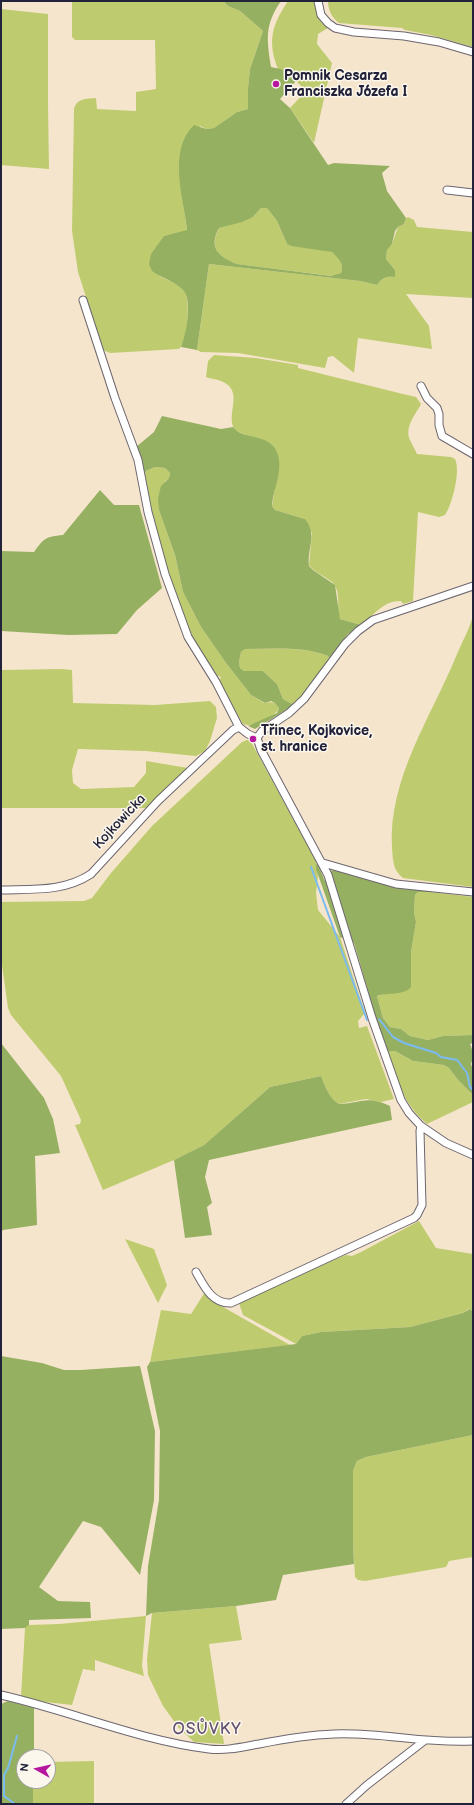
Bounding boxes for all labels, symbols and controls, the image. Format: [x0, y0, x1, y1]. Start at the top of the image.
place label: Pomnik Cesarza Franciszka Józefa I [284, 68, 407, 100]
marker: Pomnik Cesarza Franciszka Józefa I [271, 79, 281, 89]
place label: Třinec, Kojkovice, st. hranice [261, 723, 372, 756]
marker: Třinec, Kojkovice, st. hranice [248, 734, 258, 744]
street label: Kojkowicka [90, 791, 150, 853]
district label: OSŮVKY [173, 1720, 241, 1740]
north arrow [16, 1749, 56, 1789]
text: N [18, 1762, 32, 1772]

